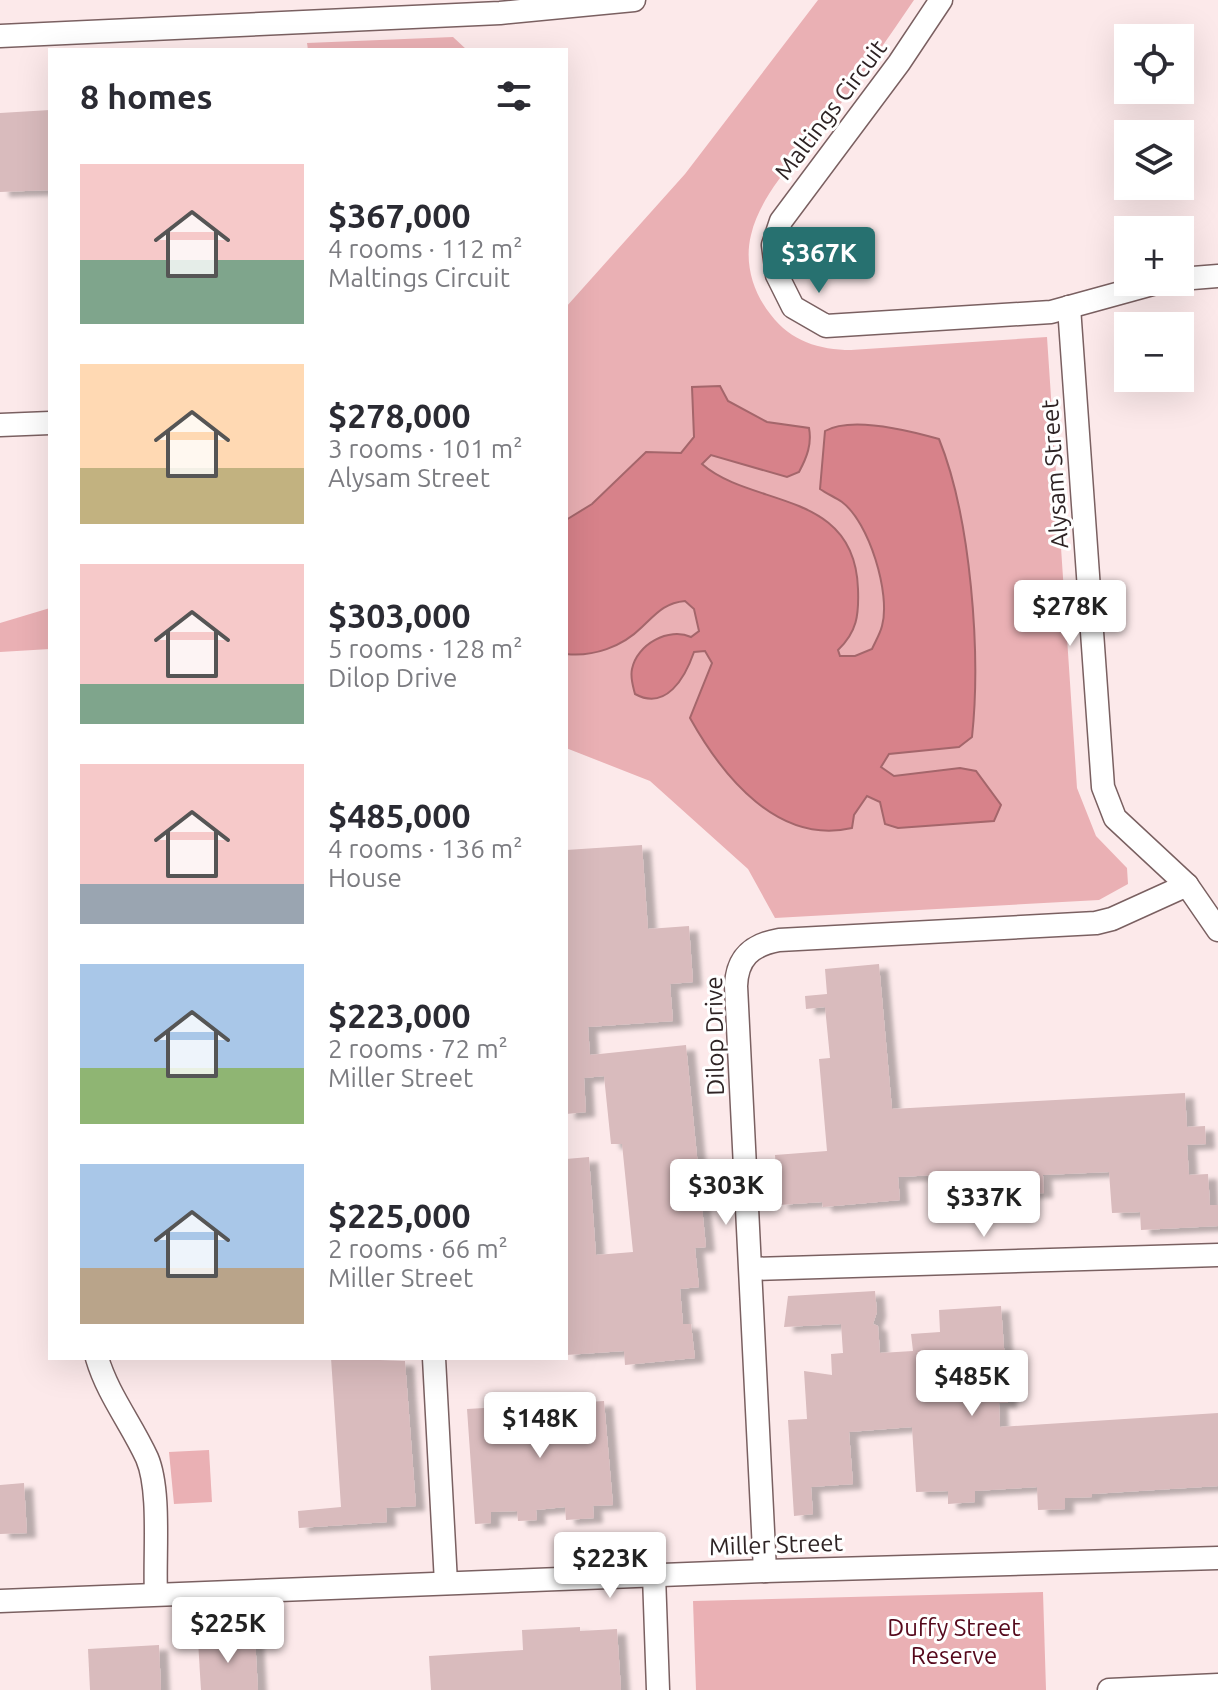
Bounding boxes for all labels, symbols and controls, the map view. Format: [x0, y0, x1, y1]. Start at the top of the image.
map controls [1114, 24, 1194, 392]
button: locate [1114, 24, 1194, 104]
street label: Maltings Circuit [769, 34, 892, 185]
icon: filters [492, 74, 536, 118]
text: 8 homes [80, 77, 213, 115]
button: layers [1114, 120, 1194, 200]
icon: home [144, 196, 240, 292]
text: $367,000 [328, 196, 471, 234]
button: + [1114, 216, 1194, 296]
pin: $367K [763, 227, 875, 295]
text: 4 rooms · 112 m² [328, 234, 523, 263]
text: $367K [781, 238, 857, 267]
text: Maltings Circuit [328, 263, 510, 292]
button: − [1114, 312, 1194, 392]
icon: home [144, 396, 240, 492]
text: $278,000 [328, 396, 471, 434]
street label: Alysam Street [1036, 398, 1073, 549]
text: 3 rooms · 101 m² [328, 434, 523, 463]
text: Alysam Street [328, 463, 490, 492]
pin: $278K [1014, 580, 1126, 648]
text: $278K [1032, 591, 1108, 620]
icon: home [144, 596, 240, 692]
text: $303,000 [328, 596, 471, 634]
text: 5 rooms · 128 m² [328, 634, 523, 663]
text: Dilop Drive [328, 663, 457, 692]
icon: home [144, 796, 240, 892]
text: $485,000 [328, 796, 471, 834]
text: 4 rooms · 136 m² [328, 834, 523, 863]
text: House [328, 863, 402, 892]
street label: Dilop Drive [700, 976, 729, 1096]
icon: home [144, 996, 240, 1092]
text: $223,000 [328, 996, 471, 1034]
text: 2 rooms · 72 m² [328, 1034, 508, 1063]
text: Miller Street [328, 1063, 473, 1092]
pin: $303K [670, 1159, 782, 1227]
text: $303K [688, 1170, 764, 1199]
pin: $337K [928, 1171, 1040, 1239]
text: $337K [946, 1182, 1022, 1211]
icon: home [144, 1196, 240, 1292]
text: $225,000 [328, 1196, 471, 1234]
text: 2 rooms · 66 m² [328, 1234, 508, 1263]
text: Miller Street [328, 1263, 473, 1292]
pin: $485K [916, 1350, 1028, 1418]
text: $485K [934, 1361, 1010, 1390]
pin: $148K [484, 1392, 596, 1460]
text: $148K [502, 1403, 578, 1432]
street label: Miller Street [708, 1529, 844, 1560]
pin: $223K [554, 1532, 666, 1600]
text: $223K [572, 1543, 648, 1572]
pin: $225K [172, 1597, 284, 1665]
text: $225K [190, 1608, 266, 1637]
park label: Duffy Street Reserve [887, 1614, 1021, 1669]

